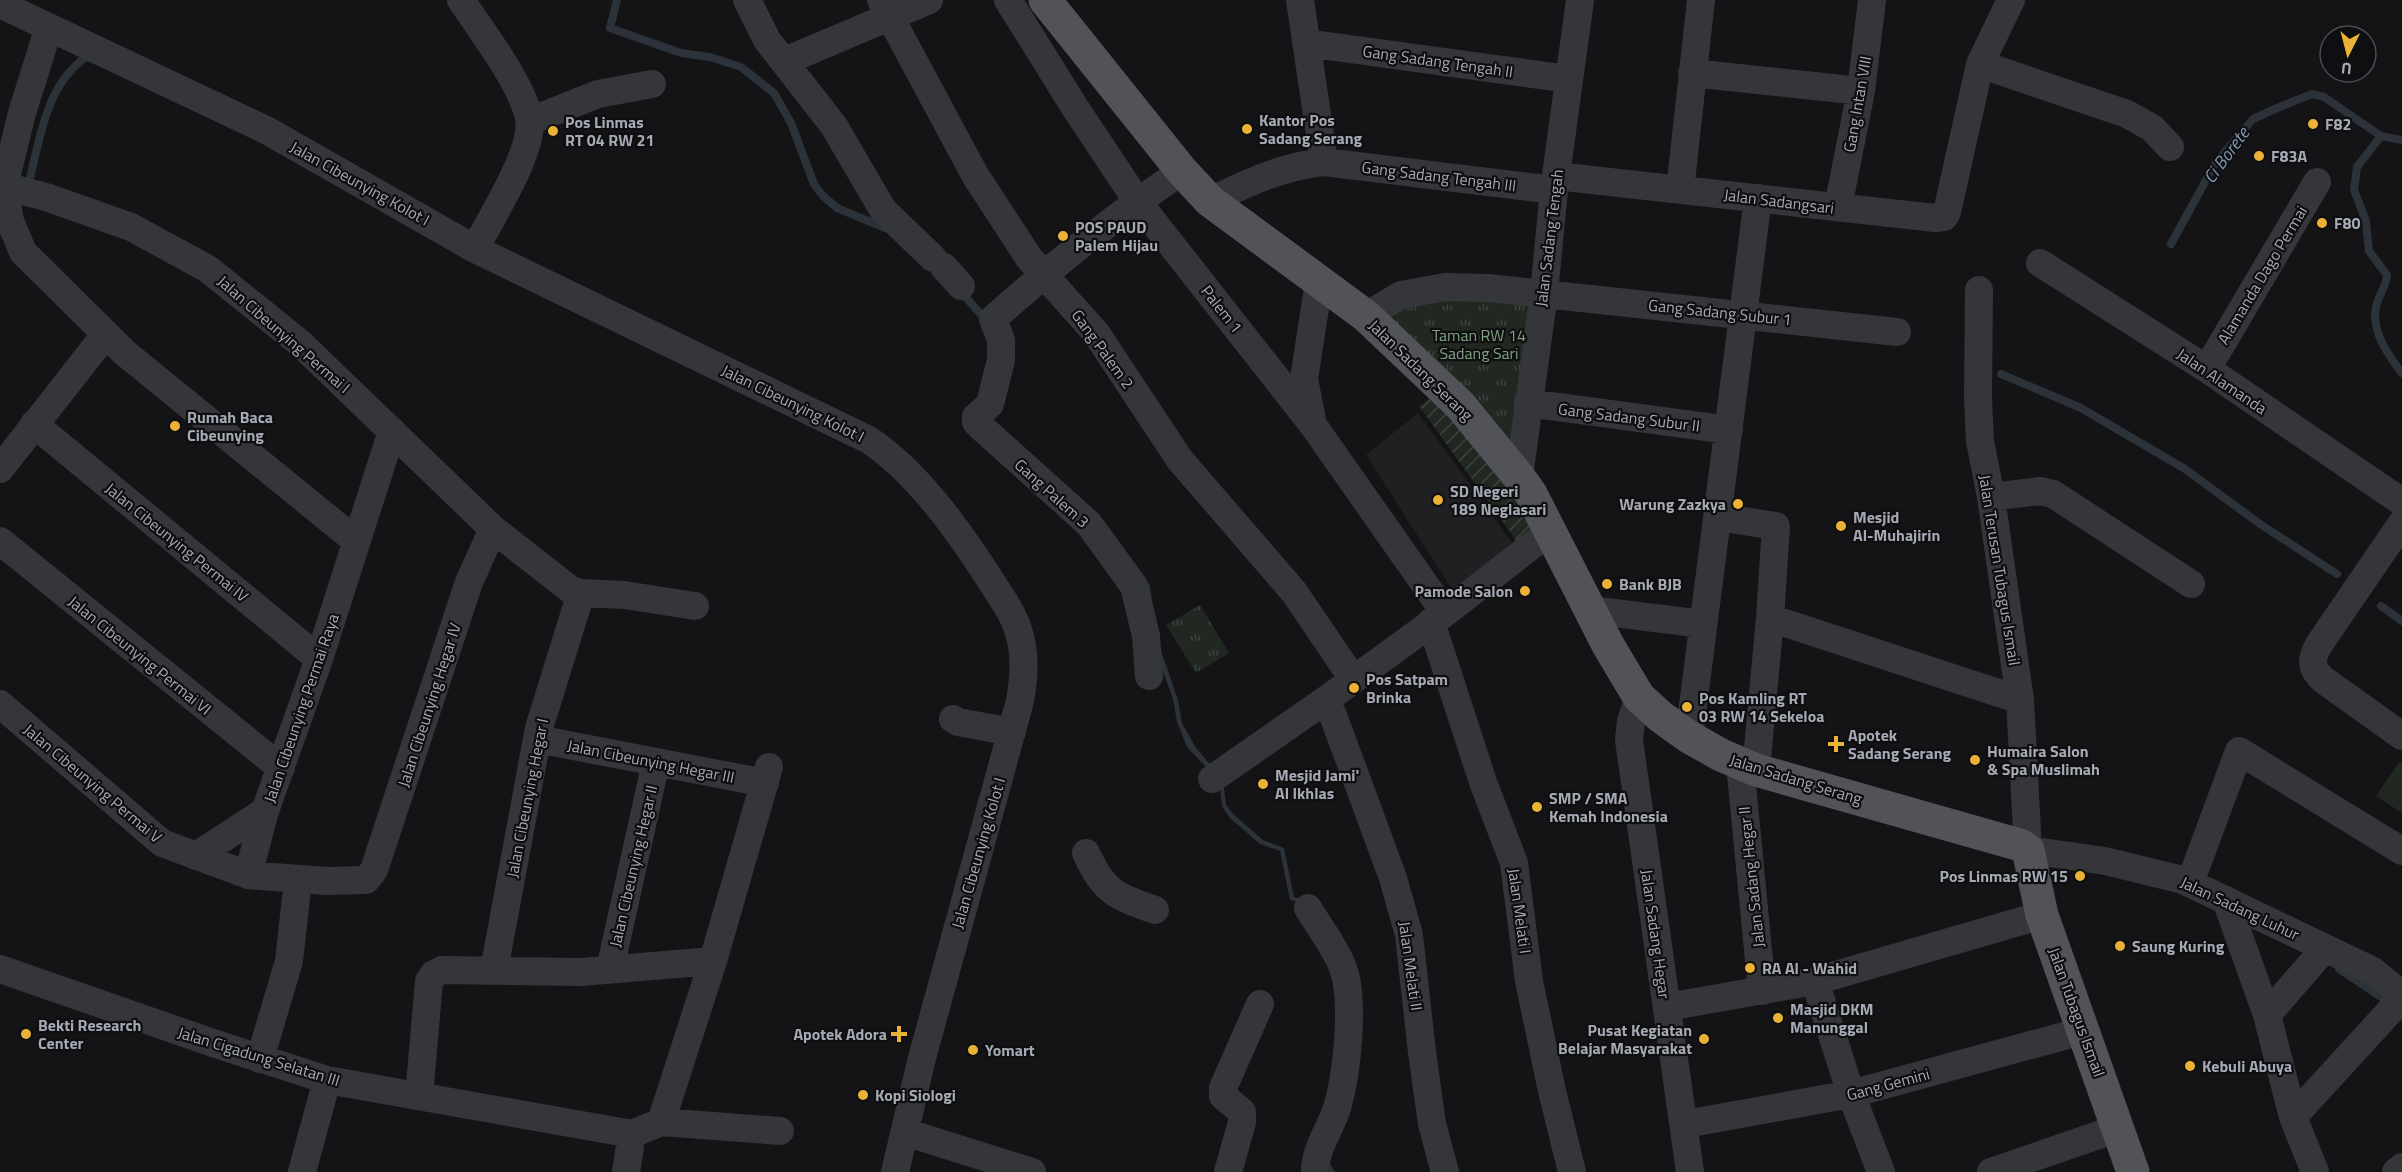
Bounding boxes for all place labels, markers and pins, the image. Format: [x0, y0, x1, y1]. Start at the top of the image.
place label: Kantor Pos Sadang Serang [1259, 108, 1363, 150]
place label: Pos Linmas RT 04 RW 21 [565, 110, 655, 152]
place label: F82 [2325, 112, 2351, 136]
marker: F82 [2306, 117, 2320, 131]
marker: Kantor Pos Sadang Serang [1240, 122, 1254, 136]
marker: Pos Linmas RT 04 RW 21 [546, 124, 560, 138]
place label: F83A [2271, 144, 2307, 168]
marker: F83A [2252, 149, 2266, 163]
place label: F80 [2334, 211, 2360, 235]
place label: POS PAUD Palem Hijau [1075, 215, 1158, 257]
marker: F80 [2315, 216, 2329, 230]
marker: POS PAUD Palem Hijau [1056, 229, 1070, 243]
place label: Rumah Baca Cibeunying [187, 405, 273, 447]
marker: Rumah Baca Cibeunying [168, 419, 182, 433]
place label: SD Negeri 189 Neglasari [1450, 479, 1546, 521]
place label: Warung Zazkya [1619, 492, 1726, 516]
marker: SD Negeri 189 Neglasari [1431, 493, 1445, 507]
marker: Warung Zazkya [1731, 497, 1745, 511]
place label: Mesjid Al-Muhajirin [1853, 505, 1940, 547]
marker: Mesjid Al-Muhajirin [1834, 519, 1848, 533]
place label: Bank BJB [1619, 572, 1682, 596]
marker: Bank BJB [1600, 577, 1614, 591]
place label: Pamode Salon [1415, 579, 1513, 603]
marker: Pamode Salon [1518, 584, 1532, 598]
place label: Pos Satpam Brinka [1366, 667, 1448, 709]
marker: Pos Satpam Brinka [1347, 681, 1361, 695]
place label: Pos Kamling RT 03 RW 14 Sekeloa [1699, 686, 1824, 728]
marker: Pos Kamling RT 03 RW 14 Sekeloa [1680, 700, 1694, 714]
place label: Apotek Sadang Serang [1848, 723, 1952, 765]
marker: Apotek Sadang Serang [1829, 737, 1843, 751]
place label: Humaira Salon & Spa Muslimah [1987, 739, 2100, 781]
marker: Humaira Salon & Spa Muslimah [1968, 753, 1982, 767]
place label: Mesjid Jami' Al Ikhlas [1275, 763, 1359, 805]
marker: Mesjid Jami' Al Ikhlas [1256, 777, 1270, 791]
place label: SMP / SMA Kemah Indonesia [1549, 786, 1668, 828]
marker: SMP / SMA Kemah Indonesia [1530, 800, 1544, 814]
place label: Pos Linmas RW 15 [1940, 864, 2068, 888]
marker: Pos Linmas RW 15 [2073, 869, 2087, 883]
place label: Saung Kuring [2132, 934, 2225, 958]
marker: Saung Kuring [2113, 939, 2127, 953]
place label: RA Al - Wahid [1762, 956, 1857, 980]
marker: RA Al - Wahid [1743, 961, 1757, 975]
place label: Masjid DKM Manunggal [1790, 997, 1873, 1039]
marker: Masjid DKM Manunggal [1771, 1011, 1785, 1025]
place label: Bekti Research Center [38, 1013, 141, 1055]
place label: Pusat Kegiatan Belajar Masyarakat [1558, 1018, 1692, 1060]
place label: Apotek Adora [793, 1022, 887, 1046]
marker: Bekti Research Center [19, 1027, 33, 1041]
marker: Apotek Adora [892, 1027, 906, 1041]
marker: Pusat Kegiatan Belajar Masyarakat [1697, 1032, 1711, 1046]
place label: Yomart [985, 1038, 1035, 1062]
marker: Yomart [966, 1043, 980, 1057]
place label: Kebuli Abuya [2202, 1054, 2292, 1078]
marker: Kebuli Abuya [2183, 1059, 2197, 1073]
place label: Kopi Siologi [875, 1083, 956, 1107]
marker: Kopi Siologi [856, 1088, 870, 1102]

